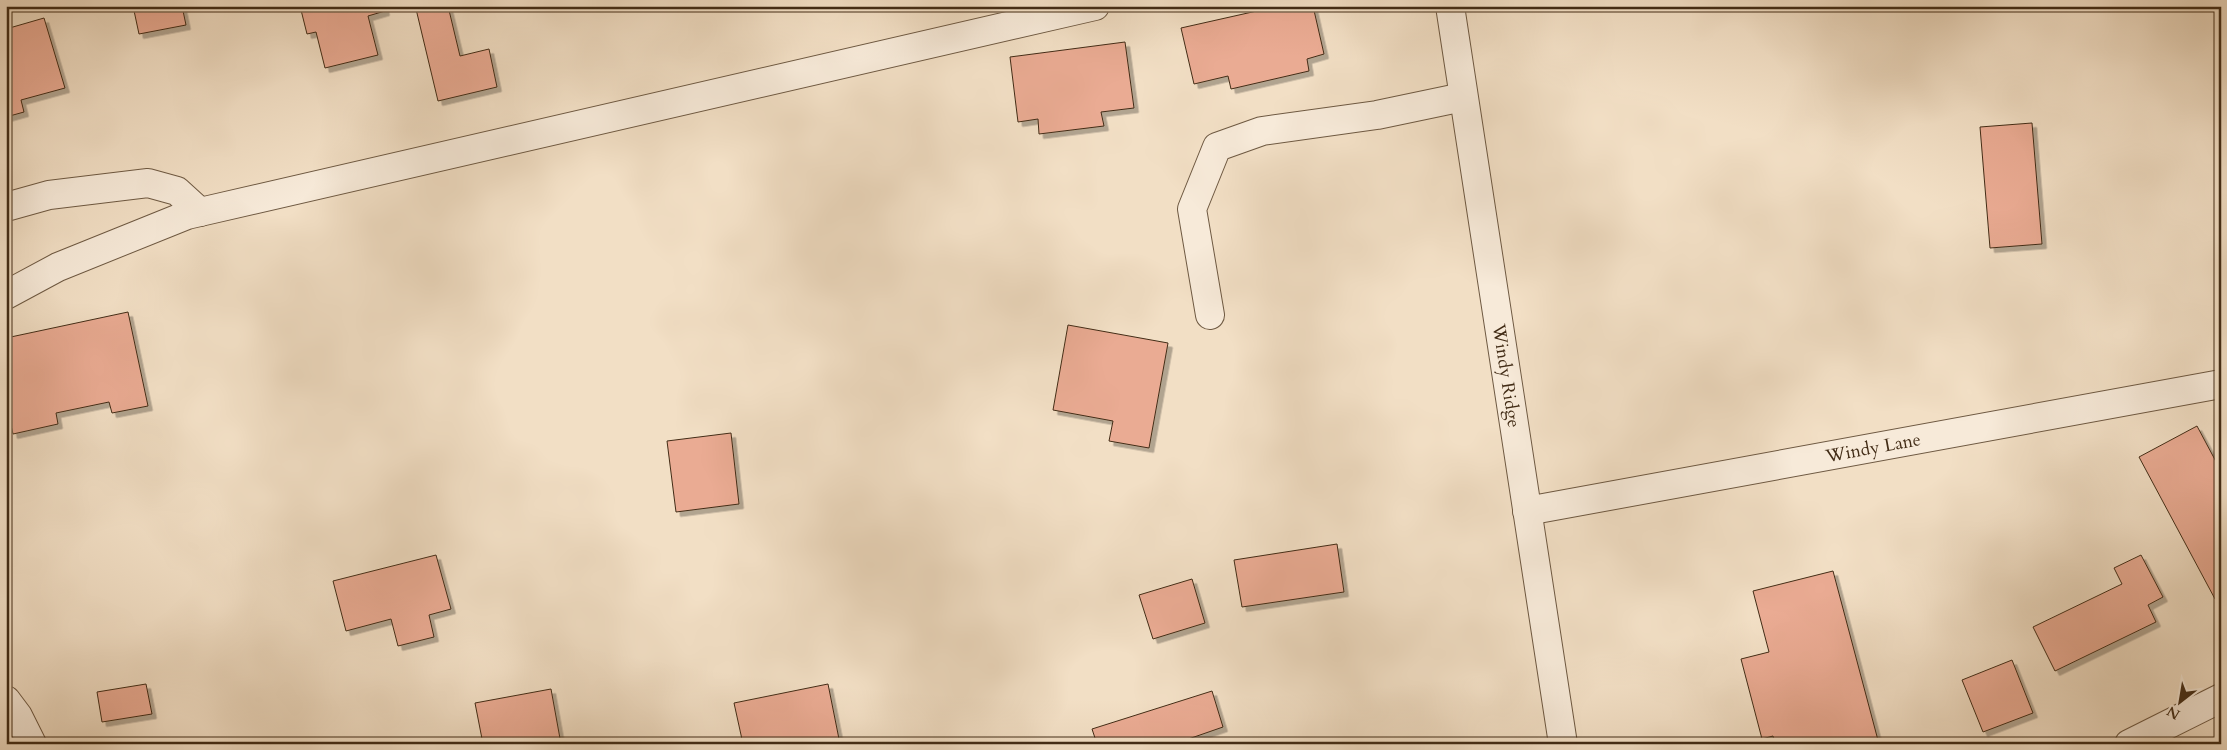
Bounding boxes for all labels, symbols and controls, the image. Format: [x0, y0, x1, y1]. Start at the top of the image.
street label: Windy Ridge [1486, 321, 1527, 429]
street label: Windy Lane [1823, 427, 1923, 469]
north arrow [2154, 678, 2204, 728]
text: N [2163, 701, 2184, 724]

